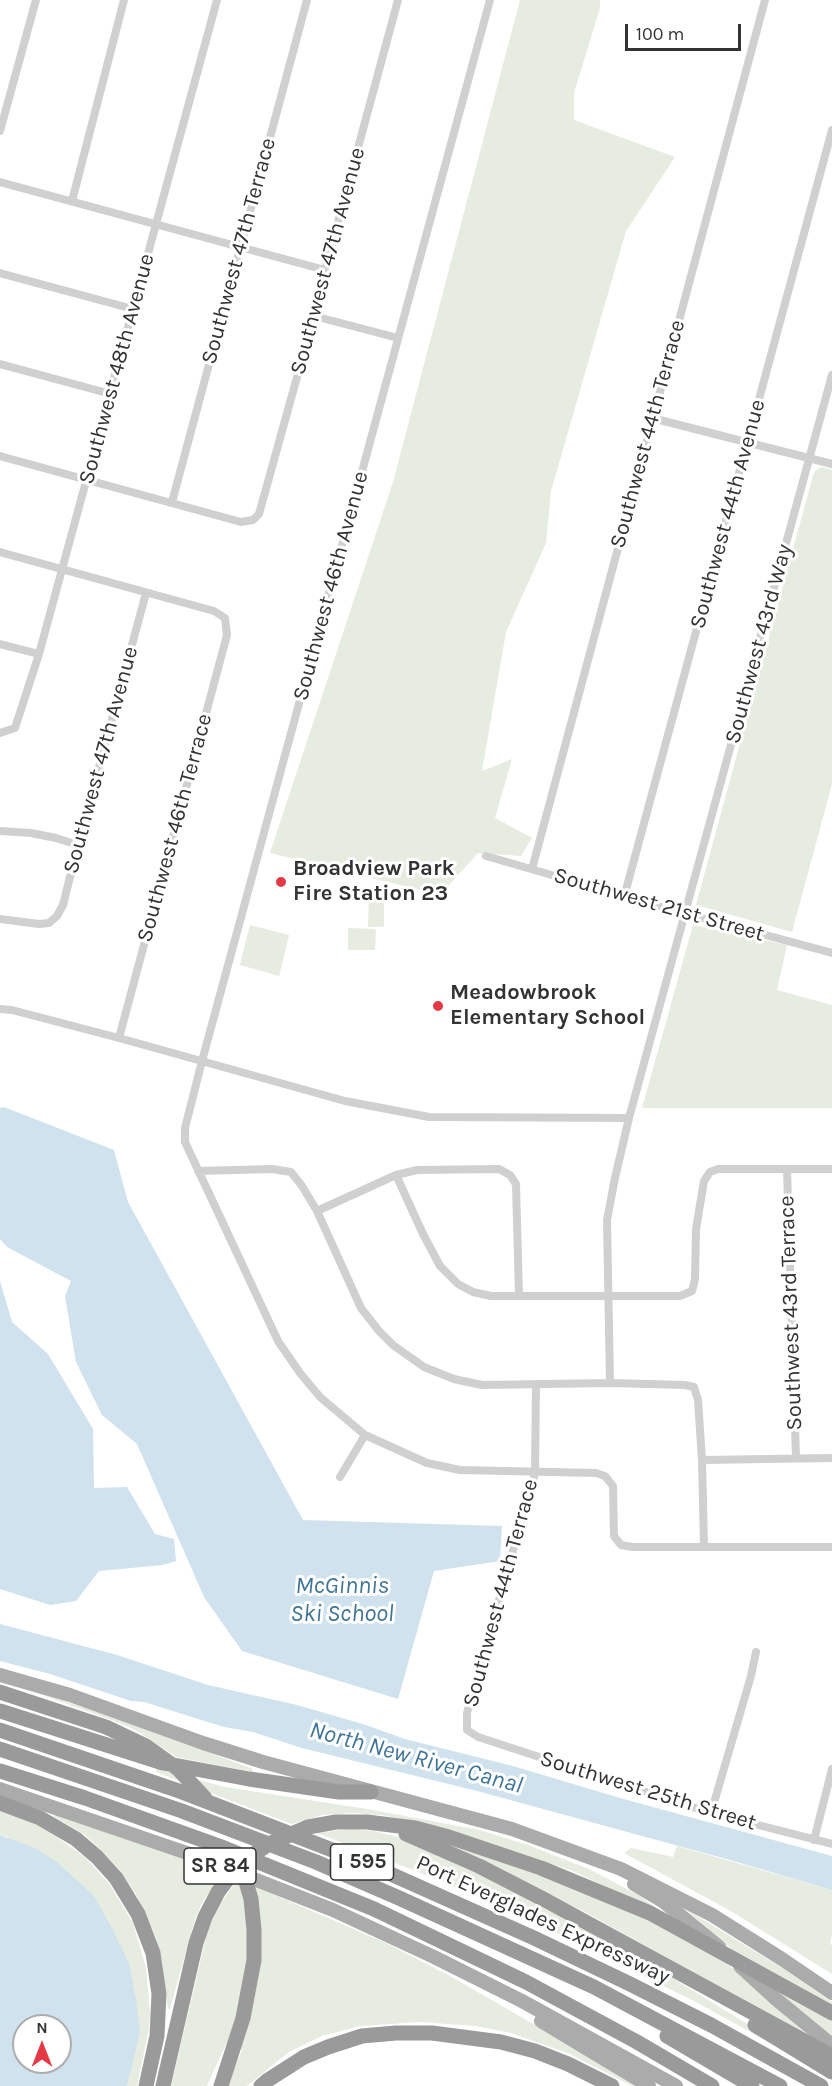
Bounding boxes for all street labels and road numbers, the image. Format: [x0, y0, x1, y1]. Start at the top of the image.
street label: Southwest 47th Terrace [196, 135, 282, 367]
street label: Southwest 47th Avenue [285, 144, 371, 378]
street label: Southwest 48th Avenue [74, 251, 160, 487]
street label: Southwest 44th Terrace [605, 317, 691, 551]
street label: Southwest 44th Avenue [685, 396, 771, 632]
street label: Southwest 46th Avenue [288, 468, 374, 704]
street label: Southwest 43rd Way [720, 541, 798, 747]
street label: Southwest 47th Avenue [58, 643, 144, 877]
street label: Southwest 46th Terrace [132, 711, 218, 945]
street label: Southwest 21st Street [551, 862, 767, 948]
street label: Southwest 43rd Terrace [774, 1195, 808, 1431]
street label: Southwest 44th Terrace [458, 1476, 544, 1710]
street label: Southwest 25th Street [537, 1746, 759, 1836]
road number: I 595 [330, 1844, 394, 1880]
road number: SR 84 [184, 1848, 256, 1884]
street label: Port Everglades Expressway [412, 1850, 674, 1990]

